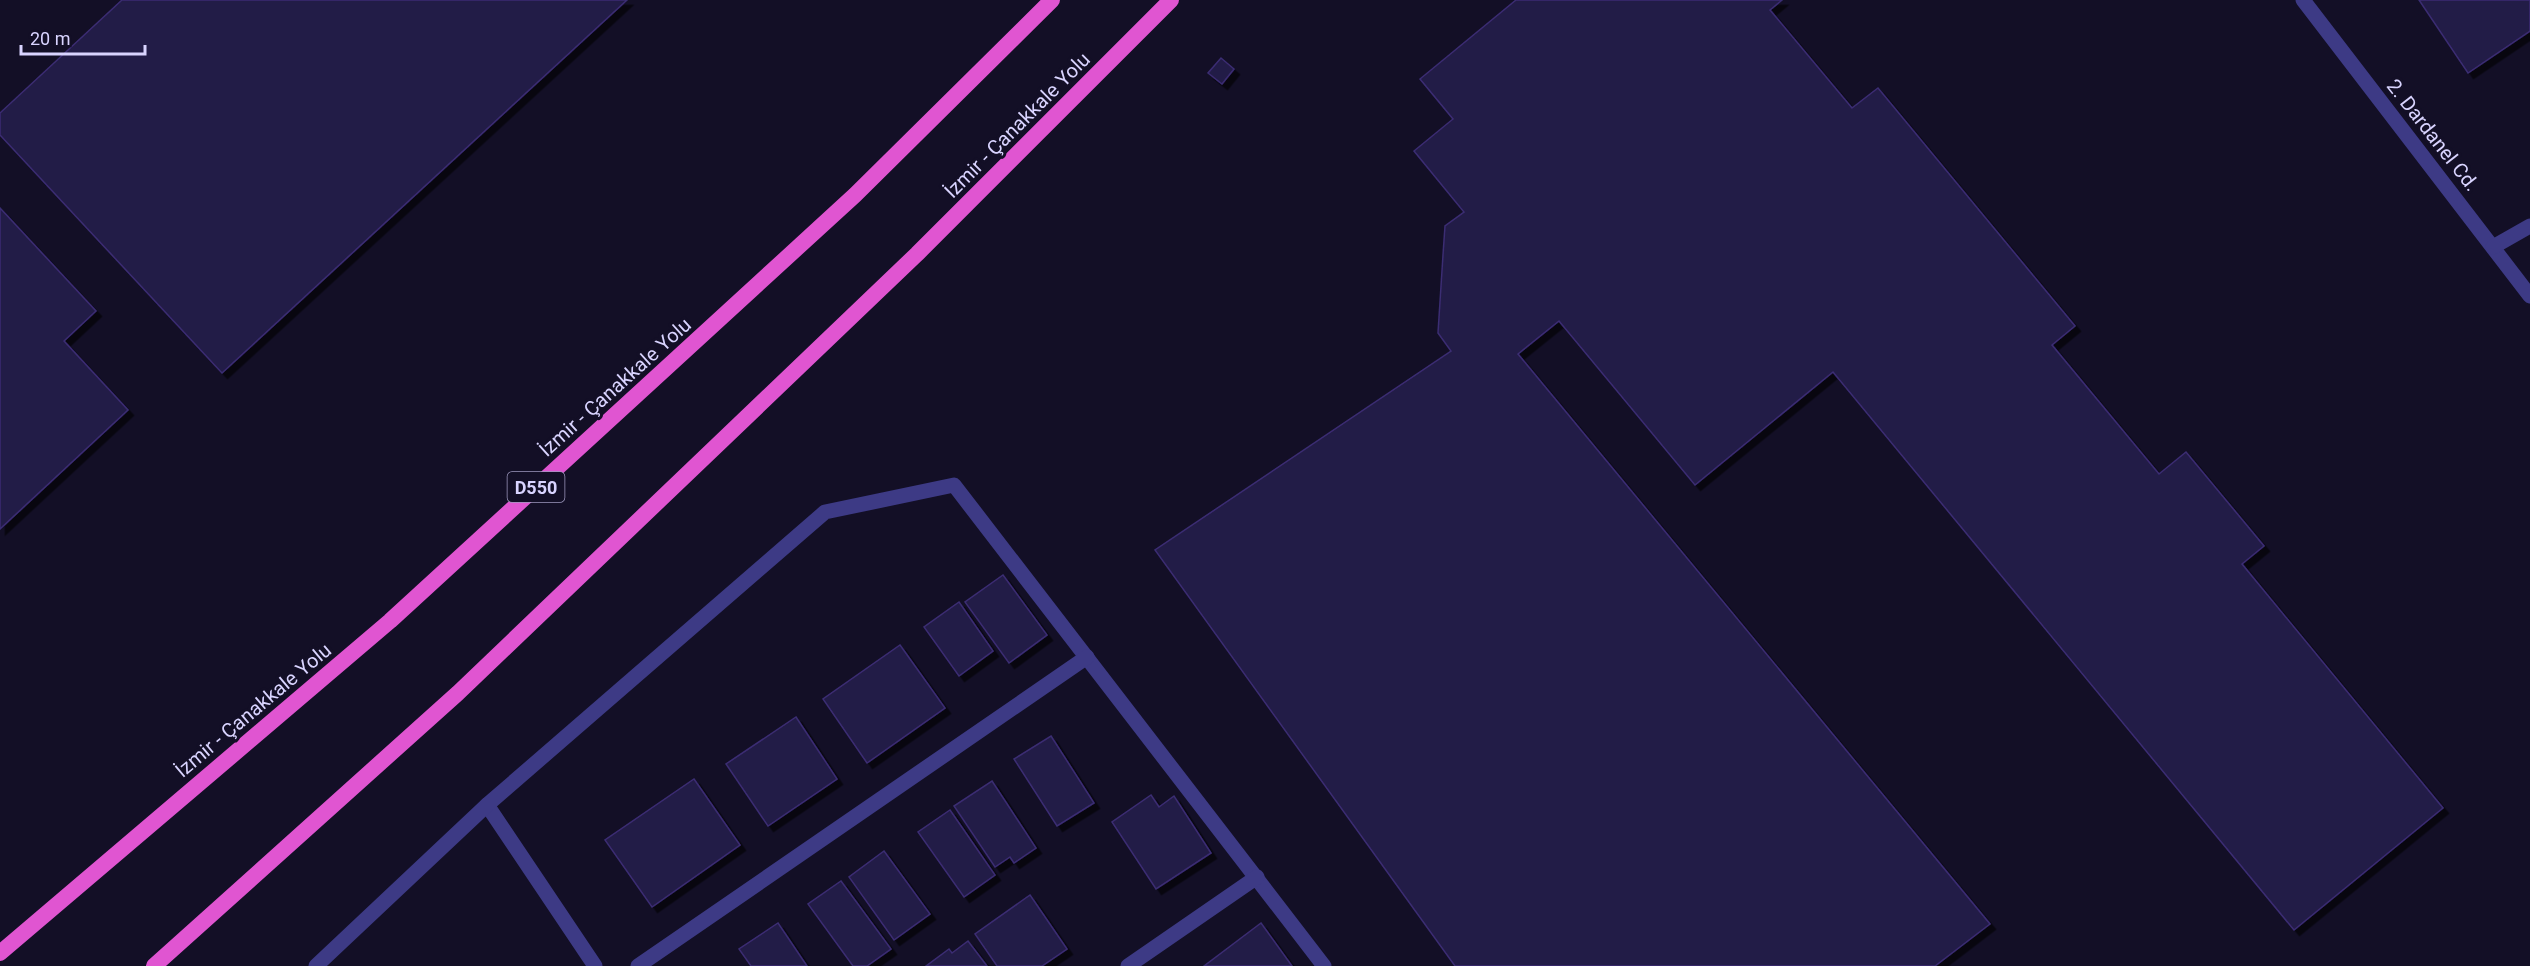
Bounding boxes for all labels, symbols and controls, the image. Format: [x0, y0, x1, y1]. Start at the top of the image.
scale bar [21, 18, 146, 56]
text: 20 m [30, 28, 70, 49]
street label: İzmir - Çanakkale Yolu [939, 47, 1095, 203]
street label: 2. Dardanel Cd. [2382, 74, 2484, 196]
street label: İzmir - Çanakkale Yolu [534, 312, 696, 462]
road number: D550 [508, 472, 564, 502]
street label: İzmir - Çanakkale Yolu [170, 638, 336, 782]

